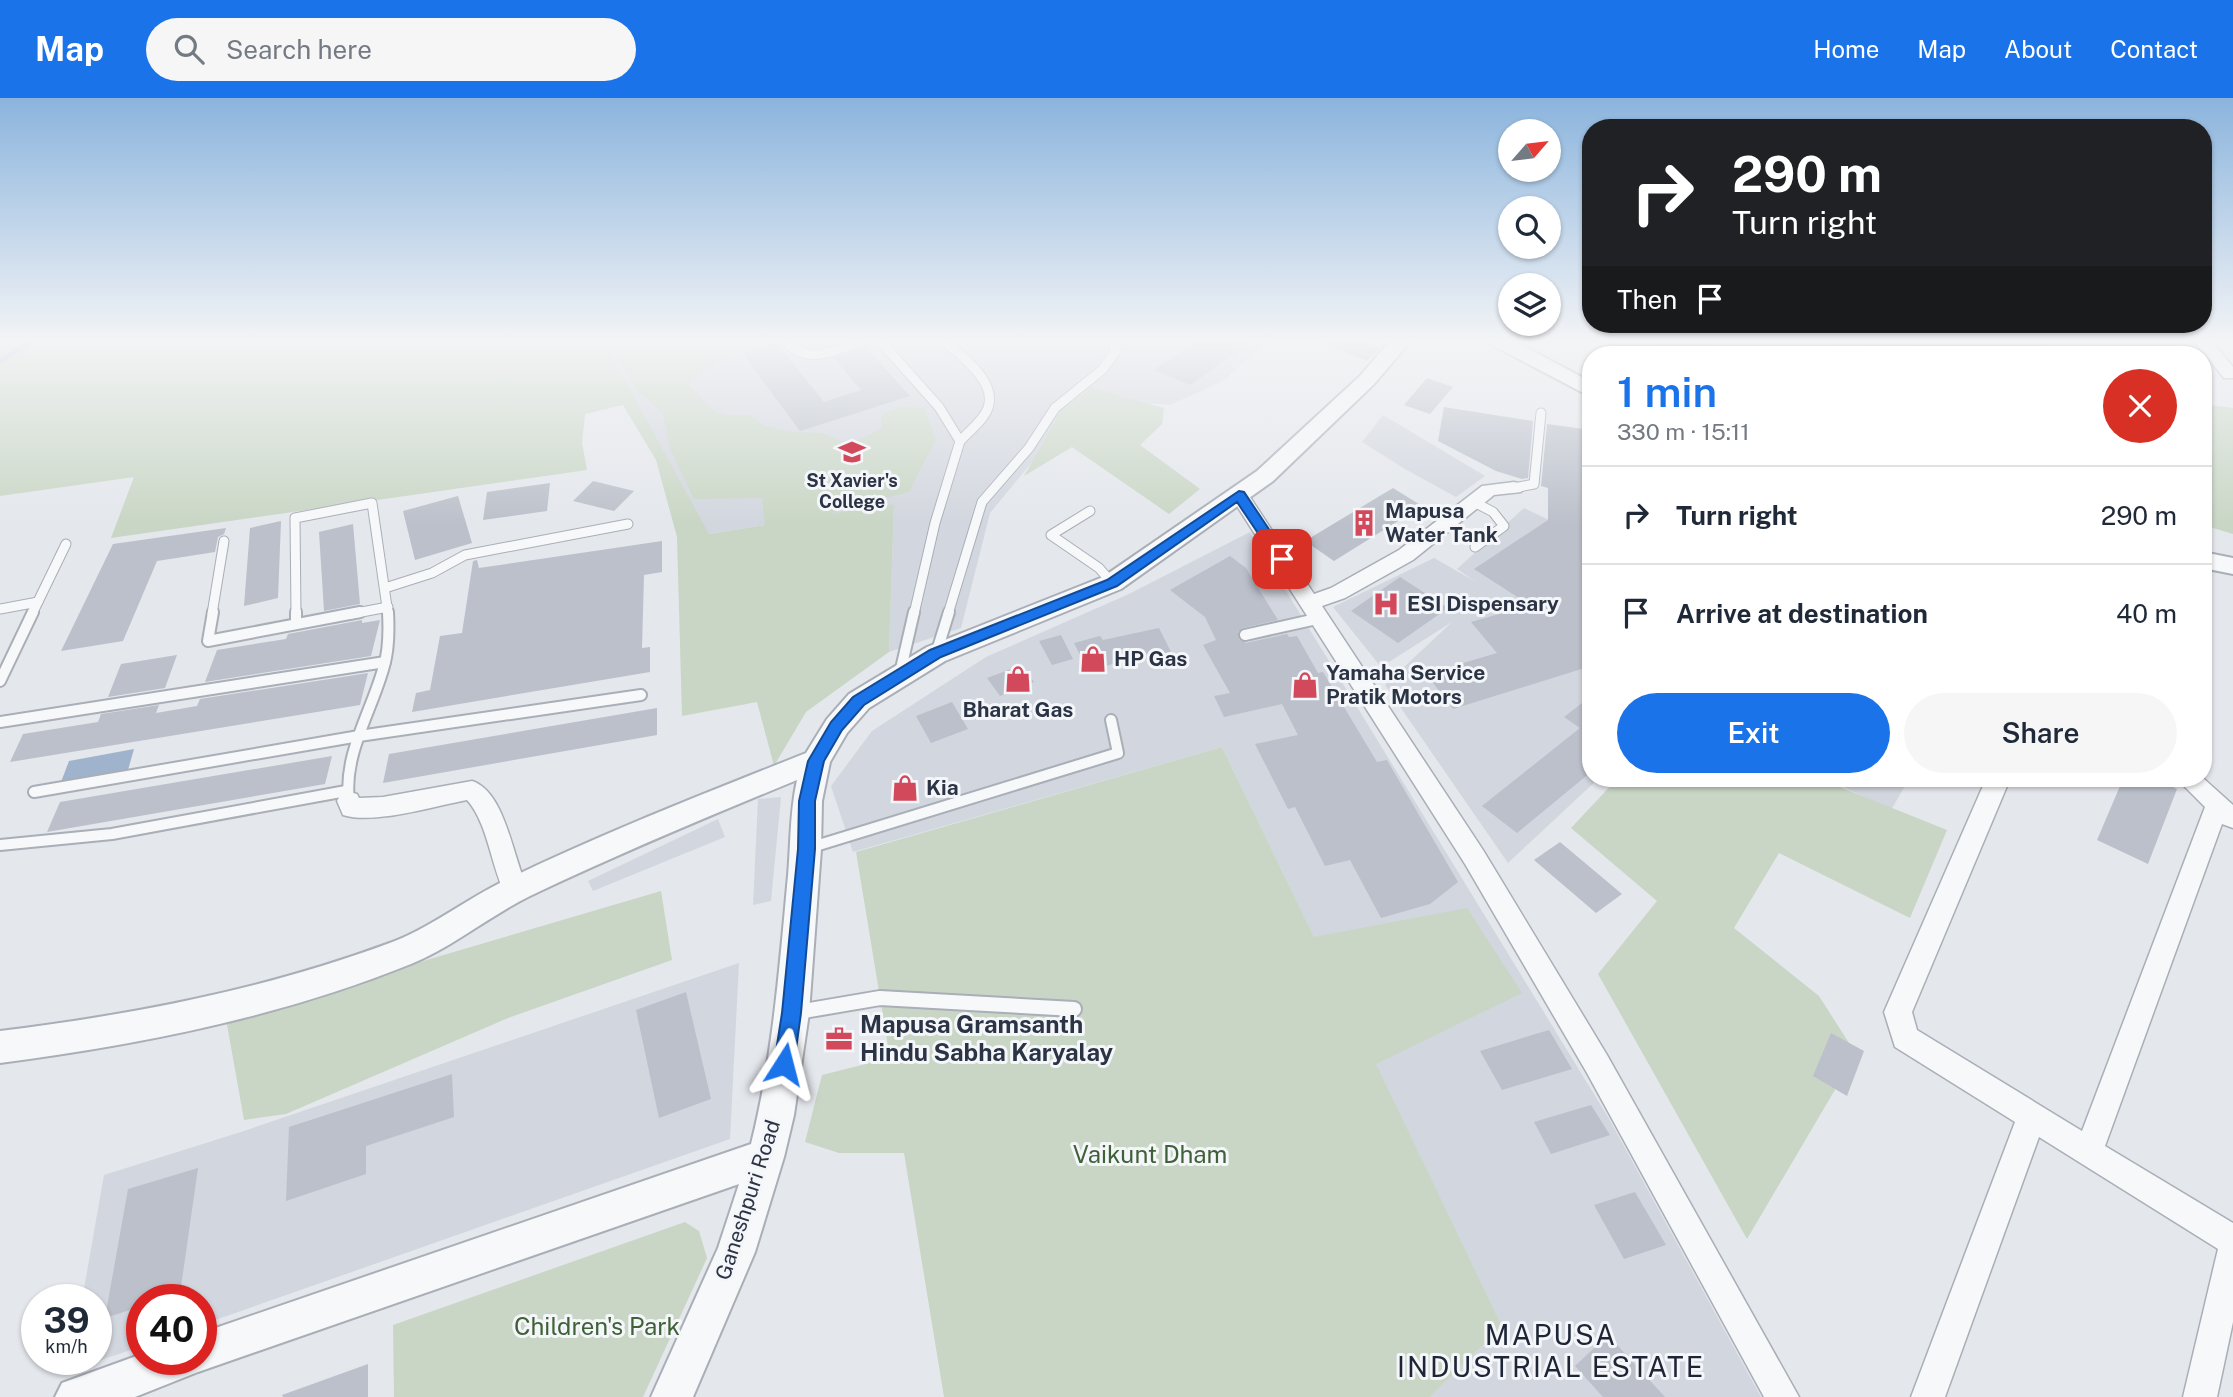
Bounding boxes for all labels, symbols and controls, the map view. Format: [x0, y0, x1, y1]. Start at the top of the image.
search box [146, 18, 636, 81]
text: Map [35, 30, 104, 68]
icon: search [170, 30, 208, 68]
text: Search here [226, 34, 372, 65]
text: Home [1813, 35, 1879, 63]
text: Map [1917, 35, 1966, 63]
text: About [2004, 35, 2072, 63]
text: Contact [2110, 35, 2198, 63]
north arrow [1498, 119, 1561, 182]
map controls [1498, 119, 1561, 336]
text: 290 m [1732, 145, 1882, 203]
icon: right [1617, 147, 1708, 238]
button: search [1498, 196, 1561, 259]
text: Turn right [1732, 204, 1877, 241]
button: layers [1498, 273, 1561, 336]
icon: arrive [1691, 280, 1729, 318]
text: Then [1617, 284, 1677, 315]
text: 1 min [1617, 367, 1717, 416]
button: close [2103, 369, 2177, 443]
text: 330 m · 15:11 [1617, 418, 1750, 445]
school or university icon: St Xavier's College [837, 437, 867, 467]
place label: St Xavier's College [806, 470, 898, 512]
icon: right [1617, 496, 1655, 534]
place label: Mapusa Water Tank [1385, 498, 1498, 547]
text: Turn right [1676, 500, 1798, 531]
text: 290 m [2101, 500, 2177, 531]
building icon: Mapusa Water Tank [1349, 508, 1379, 538]
pin [1252, 529, 1312, 589]
icon: arrive [1263, 540, 1301, 578]
hospital icon: ESI Dispensary [1371, 589, 1401, 619]
place label: ESI Dispensary [1407, 591, 1559, 616]
icon: arrive [1617, 594, 1655, 632]
text: Arrive at destination [1676, 598, 1928, 629]
text: 40 m [2116, 598, 2177, 629]
shop icon: HP Gas [1078, 644, 1108, 674]
place label: HP Gas [1114, 646, 1187, 671]
place label: Yamaha Service Pratik Motors [1326, 660, 1485, 709]
shop icon: Bharat Gas [1003, 664, 1033, 694]
shop icon: Yamaha Service Pratik Motors [1290, 670, 1320, 700]
button: Exit [1617, 693, 1890, 773]
button: Share [1904, 693, 2177, 773]
place label: Bharat Gas [963, 697, 1073, 722]
shop icon: Kia [890, 773, 920, 803]
place label: Kia [926, 775, 959, 800]
place label: Mapusa Gramsanth Hindu Sabha Karyalay [860, 1010, 1114, 1066]
office icon: Mapusa Gramsanth Hindu Sabha Karyalay [824, 1024, 854, 1054]
position arrow [747, 1027, 821, 1101]
street label: Ganeshpuri Road [710, 1117, 785, 1283]
park label: Vaikunt Dham [1073, 1140, 1227, 1168]
speed limit sign: 40 [126, 1284, 217, 1375]
text: 39 [43, 1300, 90, 1341]
park label: Children's Park [514, 1312, 680, 1340]
district label: MAPUSA INDUSTRIAL ESTATE [1397, 1318, 1705, 1383]
text: km/h [45, 1336, 88, 1357]

